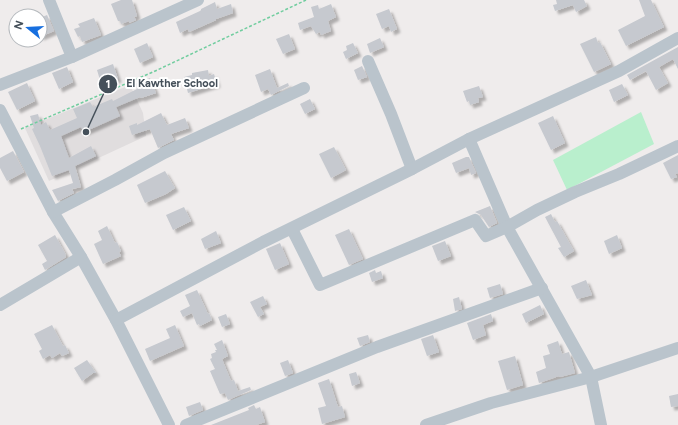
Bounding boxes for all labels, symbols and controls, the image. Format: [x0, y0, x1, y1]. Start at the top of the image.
north arrow [8, 8, 48, 48]
text: N [11, 19, 26, 31]
callout: El Kawther School [98, 72, 225, 95]
text: 1 [105, 77, 111, 91]
text: El Kawther School [126, 77, 218, 90]

